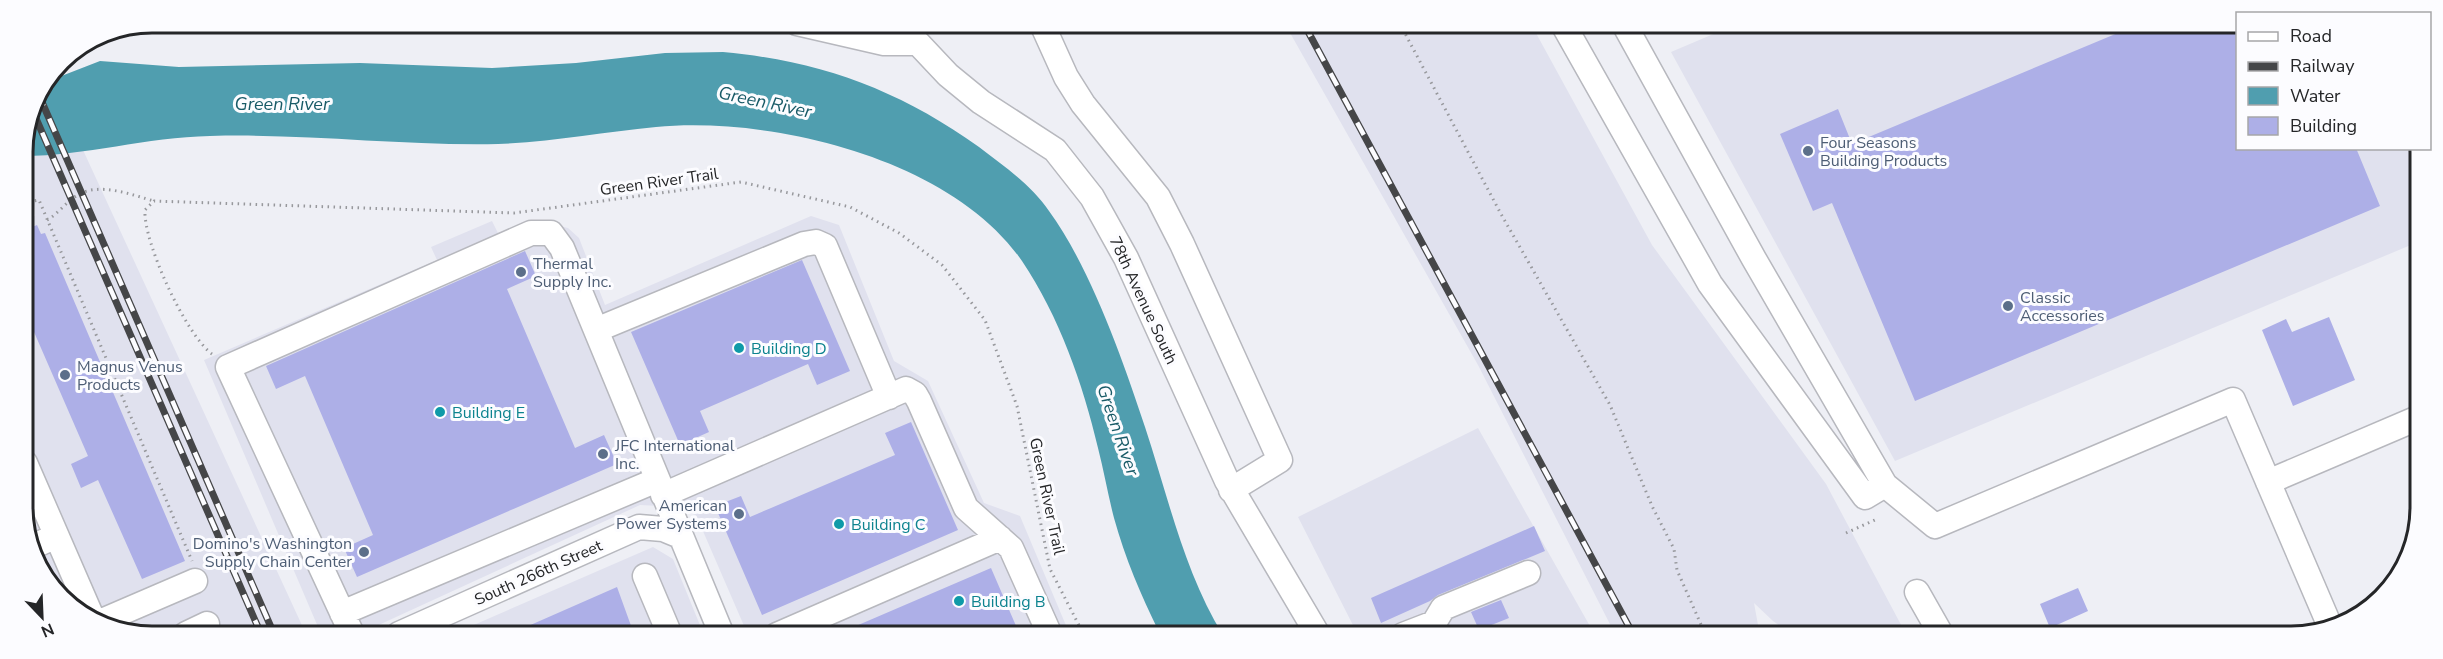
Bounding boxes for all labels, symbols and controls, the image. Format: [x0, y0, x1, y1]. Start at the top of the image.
legend [2236, 12, 2431, 150]
text: Road [2290, 24, 2332, 48]
text: Railway [2290, 54, 2355, 78]
water label: Green River [716, 80, 814, 124]
text: Water [2290, 84, 2341, 108]
water label: Green River [235, 92, 330, 116]
text: Building [2290, 114, 2357, 138]
place label: Four Seasons Building Products [1820, 132, 1947, 172]
marker: Four Seasons Building Products [1801, 144, 1815, 158]
street label: Green River Trail [599, 163, 720, 201]
street label: 78th Avenue South [1104, 233, 1182, 368]
place label: Thermal Supply Inc. [533, 253, 612, 293]
marker: Thermal Supply Inc. [514, 265, 528, 279]
place label: Classic Accessories [2020, 287, 2105, 327]
marker: Classic Accessories [2001, 299, 2015, 313]
place label: Building D [751, 338, 827, 360]
marker: Building D [732, 341, 746, 355]
place label: Magnus Venus Products [77, 356, 183, 396]
marker: Magnus Venus Products [58, 368, 72, 382]
water label: Green River [1091, 381, 1145, 479]
place label: Building E [452, 402, 525, 424]
marker: Building E [433, 405, 447, 419]
place label: JFC International Inc. [614, 435, 735, 475]
street label: Green River Trail [1024, 436, 1070, 557]
marker: JFC International Inc. [596, 447, 610, 461]
place label: American Power Systems [616, 495, 727, 535]
marker: American Power Systems [732, 507, 746, 521]
place label: Building C [851, 514, 926, 536]
marker: Building C [832, 517, 846, 531]
place label: Domino's Washington Supply Chain Center [193, 533, 352, 573]
street label: South 266th Street [471, 535, 606, 611]
marker: Domino's Washington Supply Chain Center [357, 545, 371, 559]
north arrow [12, 587, 72, 647]
place label: Building B [971, 591, 1046, 613]
marker: Building B [952, 594, 966, 608]
text: N [38, 617, 57, 642]

